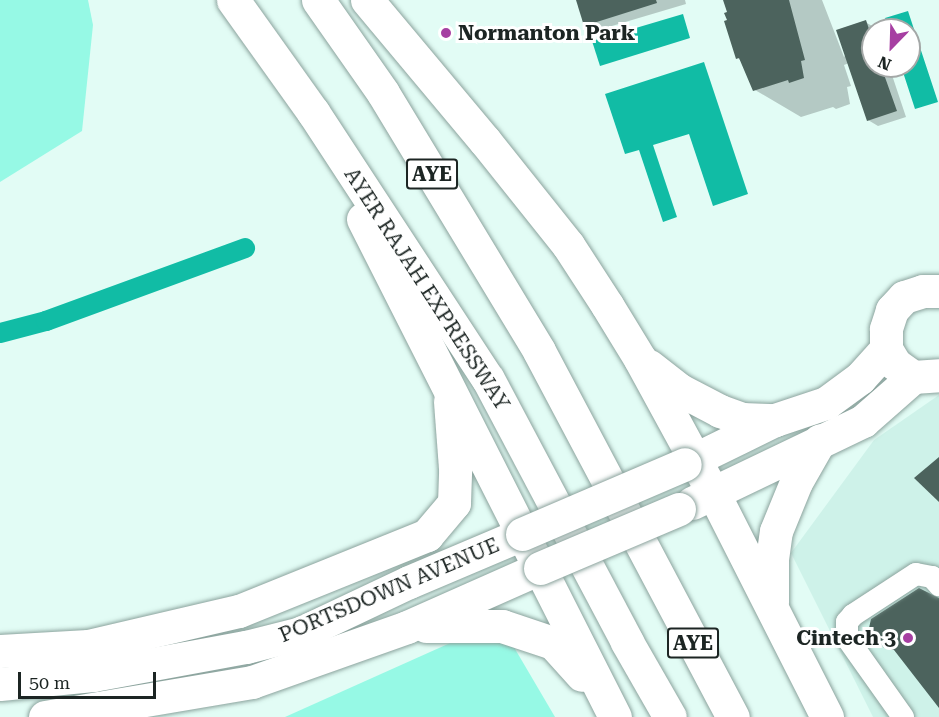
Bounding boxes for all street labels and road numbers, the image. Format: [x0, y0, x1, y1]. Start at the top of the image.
road number: AYE [405, 157, 459, 191]
street label: AYER RAJAH EXPRESSWAY [339, 163, 515, 415]
street label: PORTSDOWN AVENUE [275, 532, 503, 648]
road number: AYE [666, 626, 720, 660]

